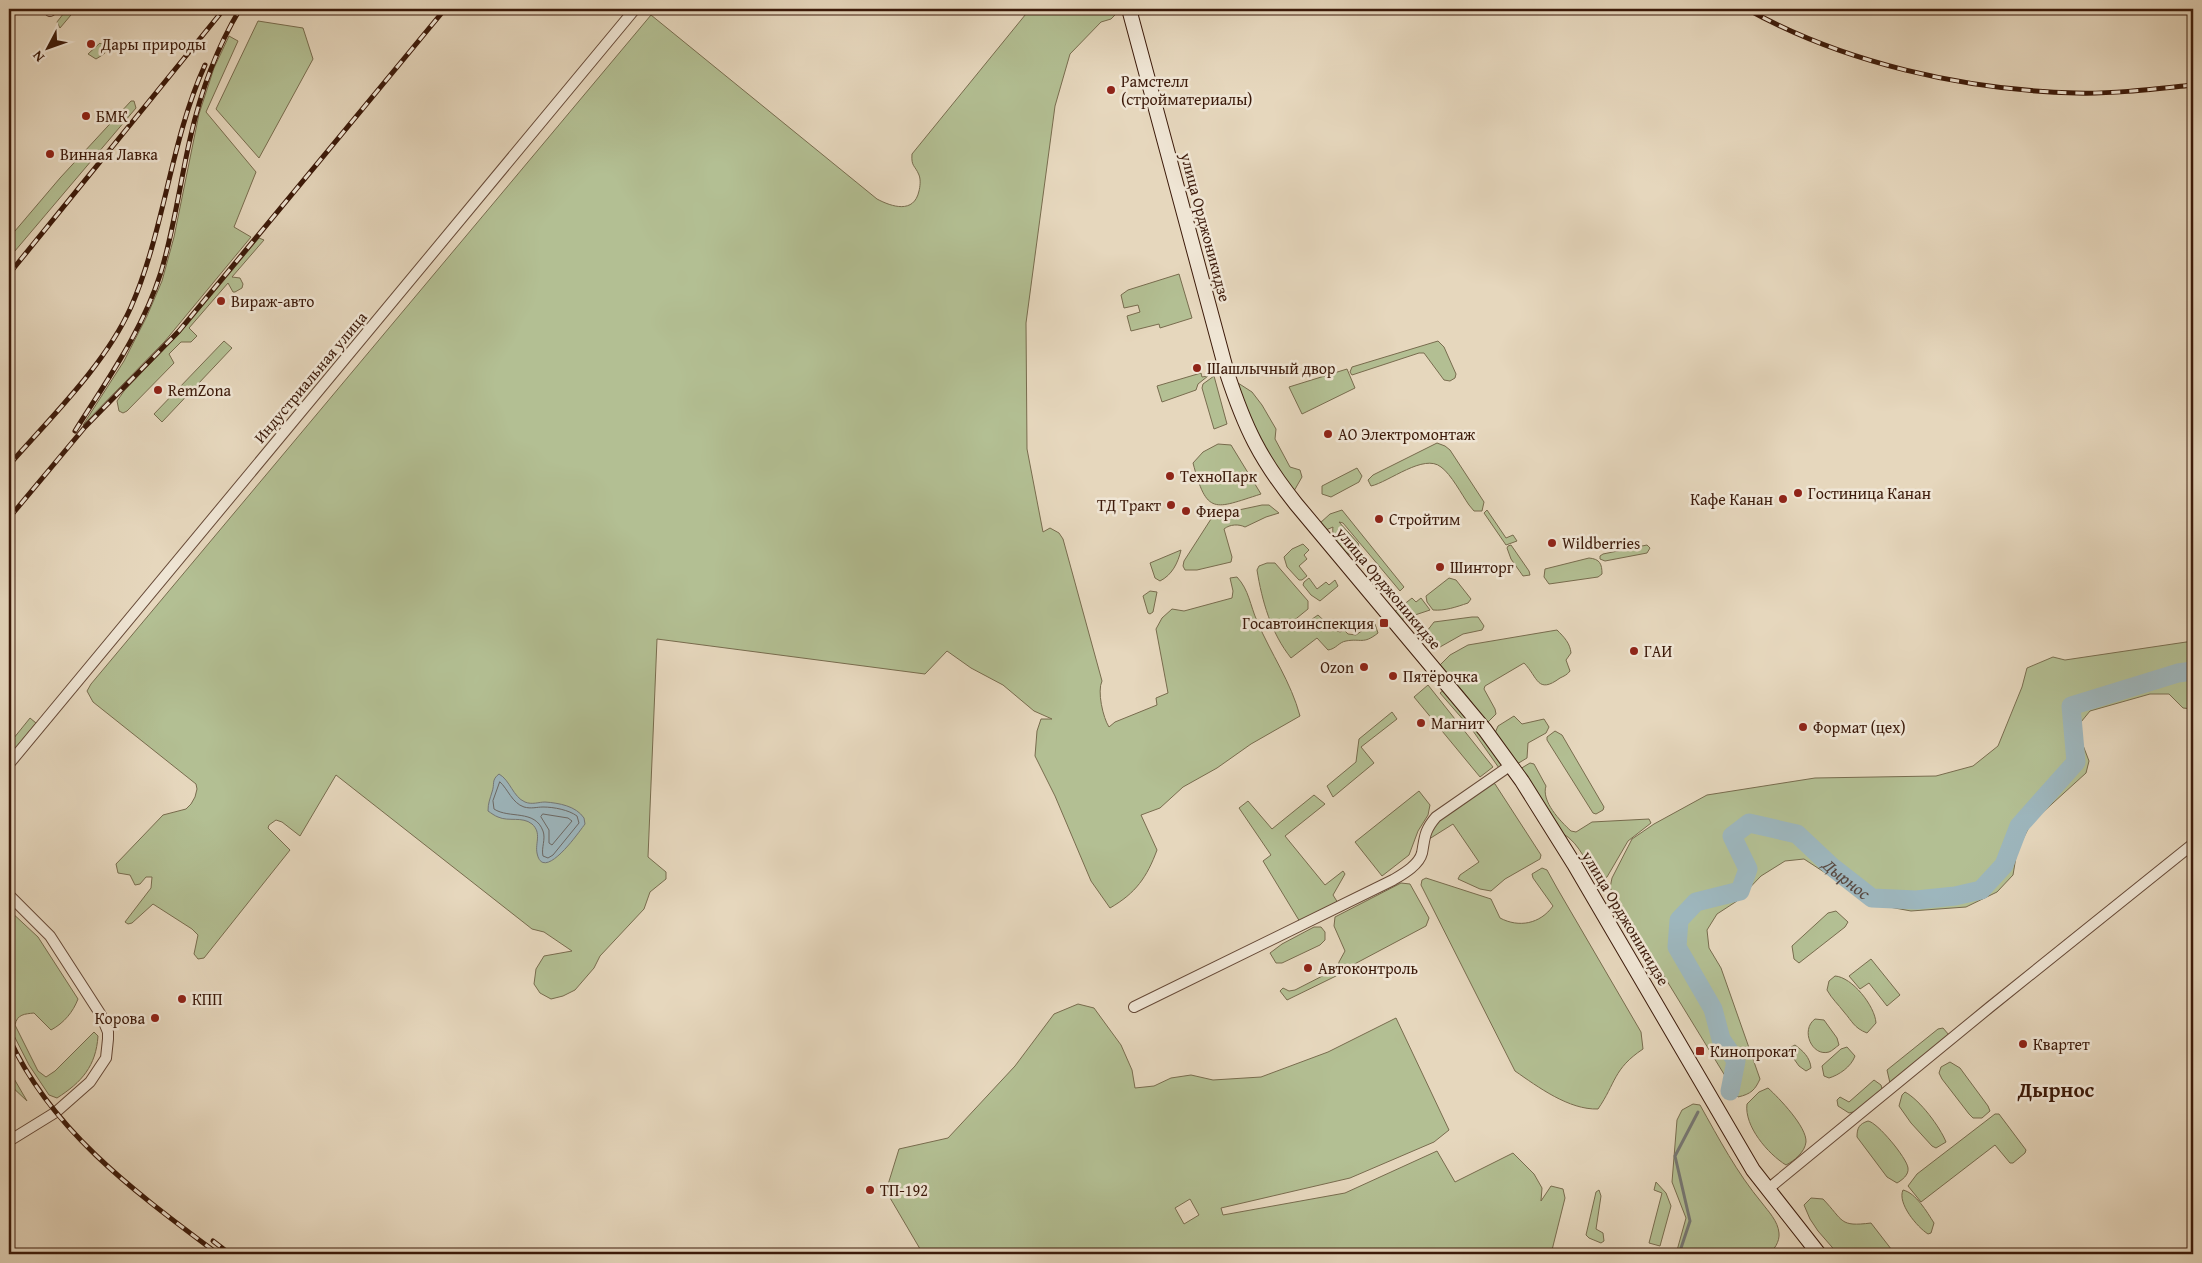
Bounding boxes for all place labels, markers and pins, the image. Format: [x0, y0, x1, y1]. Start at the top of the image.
place label: Дары природы [100, 32, 206, 56]
marker: Дары природы [85, 38, 97, 50]
place label: Рамстелл (стройматериалы) [1121, 69, 1252, 111]
marker: Рамстелл (стройматериалы) [1105, 84, 1117, 96]
place label: БМК [96, 104, 128, 128]
marker: БМК [80, 110, 92, 122]
place label: Винная Лавка [60, 142, 158, 166]
marker: Винная Лавка [44, 148, 56, 160]
place label: Вираж-авто [231, 289, 314, 313]
marker: Вираж-авто [215, 295, 227, 307]
place label: Шашлычный двор [1207, 356, 1336, 380]
marker: Шашлычный двор [1191, 362, 1203, 374]
place label: RemZona [168, 378, 231, 402]
marker: RemZona [152, 384, 164, 396]
place label: АО Электромонтаж [1338, 422, 1476, 446]
marker: АО Электромонтаж [1322, 428, 1334, 440]
place label: ТехноПарк [1180, 464, 1258, 488]
marker: ТехноПарк [1164, 470, 1176, 482]
place label: Гостиница Канан [1808, 481, 1931, 505]
place label: Кафе Канан [1690, 487, 1773, 511]
marker: Гостиница Канан [1792, 487, 1804, 499]
place label: ТД Тракт [1097, 493, 1161, 517]
marker: Кафе Канан [1777, 493, 1789, 505]
marker: ТД Тракт [1165, 499, 1177, 511]
place label: Фиера [1196, 499, 1240, 523]
marker: Фиера [1180, 505, 1192, 517]
place label: Стройтим [1389, 507, 1460, 531]
marker: Стройтим [1373, 513, 1385, 525]
place label: Wildberries [1562, 531, 1640, 555]
marker: Wildberries [1546, 537, 1558, 549]
place label: Шинторг [1450, 555, 1514, 579]
marker: Шинторг [1434, 561, 1446, 573]
place label: Госавтоинспекция [1242, 611, 1374, 635]
marker: Госавтоинспекция [1378, 617, 1390, 629]
place label: ГАИ [1644, 639, 1672, 663]
marker: ГАИ [1628, 645, 1640, 657]
place label: Ozon [1320, 655, 1354, 679]
marker: Ozon [1358, 661, 1370, 673]
place label: Пятёрочка [1403, 664, 1478, 688]
marker: Пятёрочка [1387, 670, 1399, 682]
place label: Магнит [1431, 711, 1485, 735]
place label: Формат (цех) [1813, 715, 1906, 739]
marker: Магнит [1415, 717, 1427, 729]
marker: Формат (цех) [1797, 721, 1809, 733]
place label: Автоконтроль [1318, 956, 1419, 980]
marker: Автоконтроль [1302, 962, 1314, 974]
place label: КПП [192, 987, 222, 1011]
marker: КПП [176, 993, 188, 1005]
place label: Корова [95, 1006, 145, 1030]
marker: Корова [149, 1012, 161, 1024]
place label: Квартет [2033, 1032, 2090, 1056]
marker: Квартет [2017, 1038, 2029, 1050]
place label: Кинопрокат [1710, 1039, 1797, 1063]
marker: Кинопрокат [1694, 1045, 1706, 1057]
place label: ТП-192 [880, 1178, 928, 1202]
marker: ТП-192 [864, 1184, 876, 1196]

